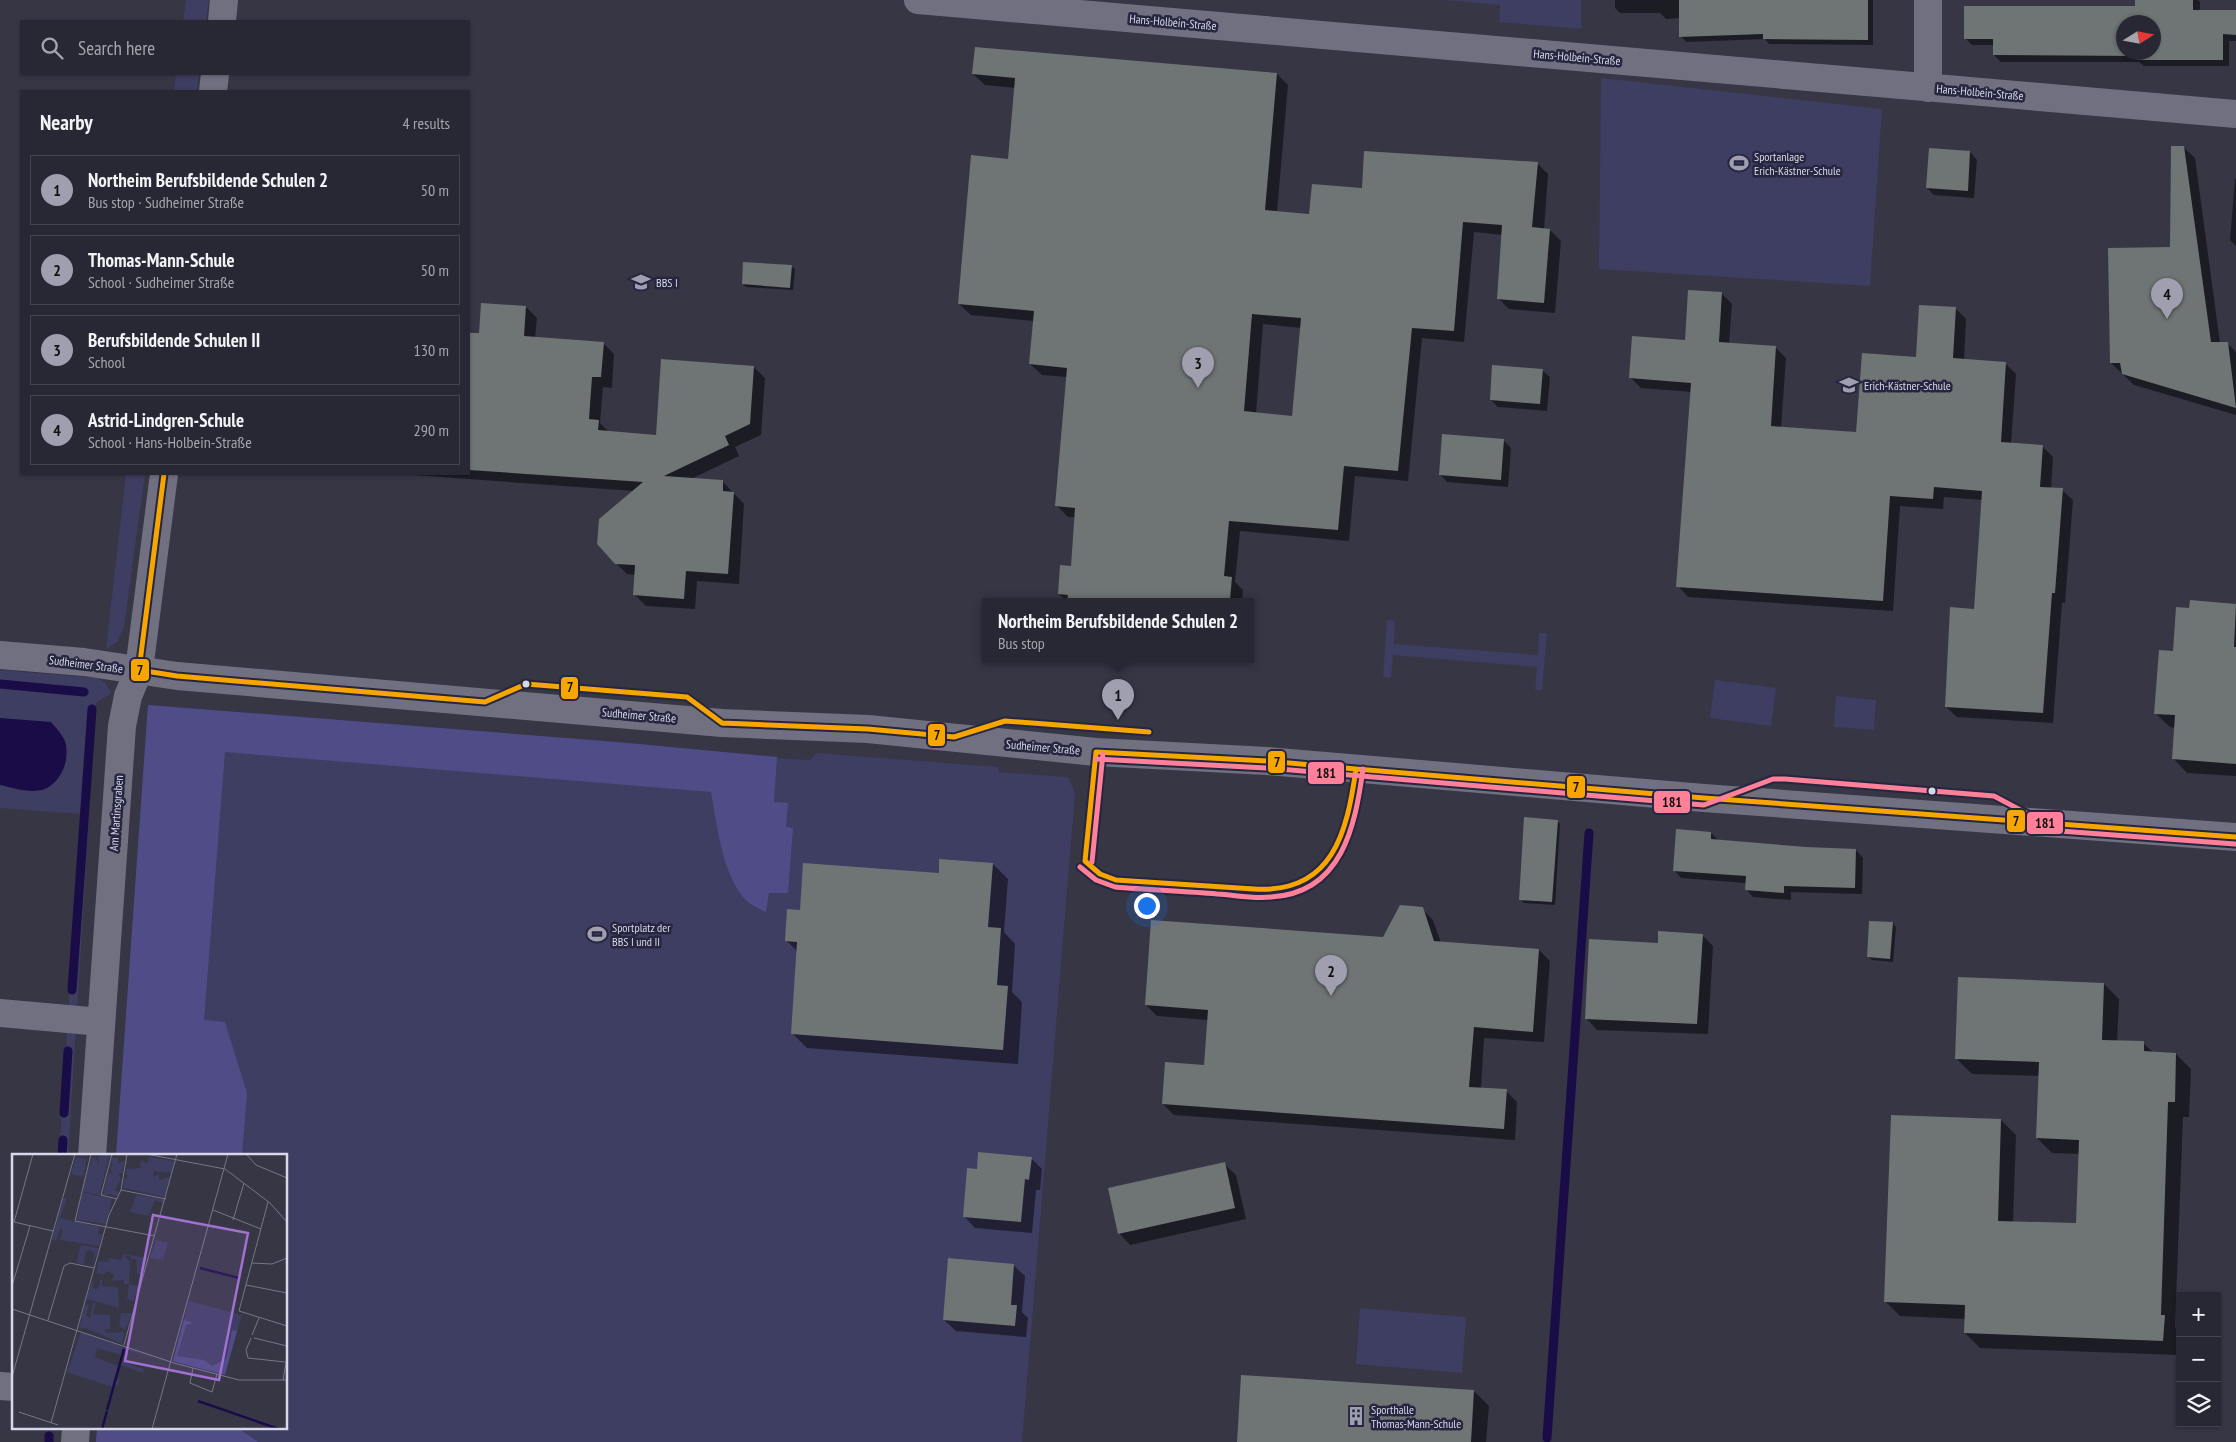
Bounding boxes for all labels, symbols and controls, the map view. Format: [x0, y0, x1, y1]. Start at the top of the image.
street label: Hans-Holbein-Straße [1129, 11, 1217, 33]
north arrow [2116, 15, 2161, 60]
search box [20, 20, 470, 75]
icon: search [38, 34, 66, 62]
text: Search here [78, 36, 155, 60]
street label: Hans-Holbein-Straße [1533, 46, 1621, 68]
street label: Hans-Holbein-Straße [1936, 81, 2024, 103]
text: Nearby [40, 109, 93, 136]
text: 4 results [403, 113, 450, 133]
place label: Sportanlage Erich-Kästner-Schule [1754, 149, 1841, 178]
sports icon: Sportanlage Erich-Kästner-Schule [1728, 152, 1750, 174]
text: Northeim Berufsbildende Schulen 2 [88, 168, 328, 192]
text: 1 [53, 180, 61, 200]
text: 50 m [421, 180, 449, 200]
text: Bus stop · Sudheimer Straße [88, 192, 244, 212]
text: Thomas-Mann-Schule [88, 248, 235, 272]
text: 2 [53, 260, 61, 280]
text: 50 m [421, 260, 449, 280]
school or university icon: BBS I [630, 271, 652, 293]
text: School · Sudheimer Straße [88, 272, 234, 292]
place label: BBS I [656, 275, 678, 290]
pin: 4 [2151, 278, 2183, 319]
text: Berufsbildende Schulen II [88, 328, 260, 352]
text: 3 [53, 340, 61, 360]
text: 130 m [414, 340, 449, 360]
pin: 3 [1182, 347, 1214, 388]
text: School [88, 352, 125, 372]
school or university icon: Erich-Kästner-Schule [1838, 374, 1860, 396]
place label: Erich-Kästner-Schule [1864, 378, 1951, 393]
text: Astrid-Lindgren-Schule [88, 408, 244, 432]
text: 4 [53, 420, 61, 440]
text: 290 m [414, 420, 449, 440]
text: School · Hans-Holbein-Straße [88, 432, 252, 452]
popup [982, 598, 1254, 663]
text: Northeim Berufsbildende Schulen 2 [998, 609, 1238, 633]
text: Bus stop [998, 633, 1045, 653]
street label: Sudheimer Straße [48, 652, 124, 676]
line badge: 7 [130, 658, 150, 682]
text: 7 [137, 661, 144, 679]
line badge: 7 [560, 676, 579, 700]
text: 7 [567, 678, 574, 696]
unlabelled marker [521, 679, 531, 689]
pin: 1 [1102, 679, 1134, 720]
street label: Sudheimer Straße [601, 704, 677, 726]
line badge: 7 [927, 723, 946, 747]
text: 7 [934, 726, 941, 744]
street label: Sudheimer Straße [1005, 736, 1081, 758]
line badge: 7 [1267, 750, 1286, 774]
text: 7 [1274, 753, 1281, 771]
line badge: 181 [1307, 761, 1345, 785]
text: 181 [1316, 764, 1336, 782]
street label: Am Martinsgraben [106, 775, 126, 851]
line badge: 7 [1566, 775, 1586, 799]
text: 7 [1573, 778, 1580, 796]
unlabelled marker [1927, 786, 1937, 796]
line badge: 181 [1653, 790, 1691, 814]
text: 181 [1662, 793, 1682, 811]
line badge: 7 [2006, 809, 2026, 833]
line badge: 181 [2026, 811, 2064, 835]
text: 7 [2013, 812, 2020, 830]
text: 181 [2035, 814, 2055, 832]
your location [1134, 893, 1160, 919]
place label: Sportplatz der BBS I und II [612, 920, 671, 949]
sports icon: Sportplatz der BBS I und II [586, 923, 608, 945]
pin: 2 [1315, 955, 1347, 996]
inset map [12, 1154, 288, 1430]
map controls [2176, 1292, 2221, 1427]
button: + [2176, 1292, 2221, 1337]
button: − [2176, 1337, 2221, 1382]
button: layers [2176, 1382, 2221, 1427]
place label: Sporthalle Thomas-Mann-Schule [1371, 1402, 1461, 1431]
building icon: Sporthalle Thomas-Mann-Schule [1345, 1405, 1367, 1427]

